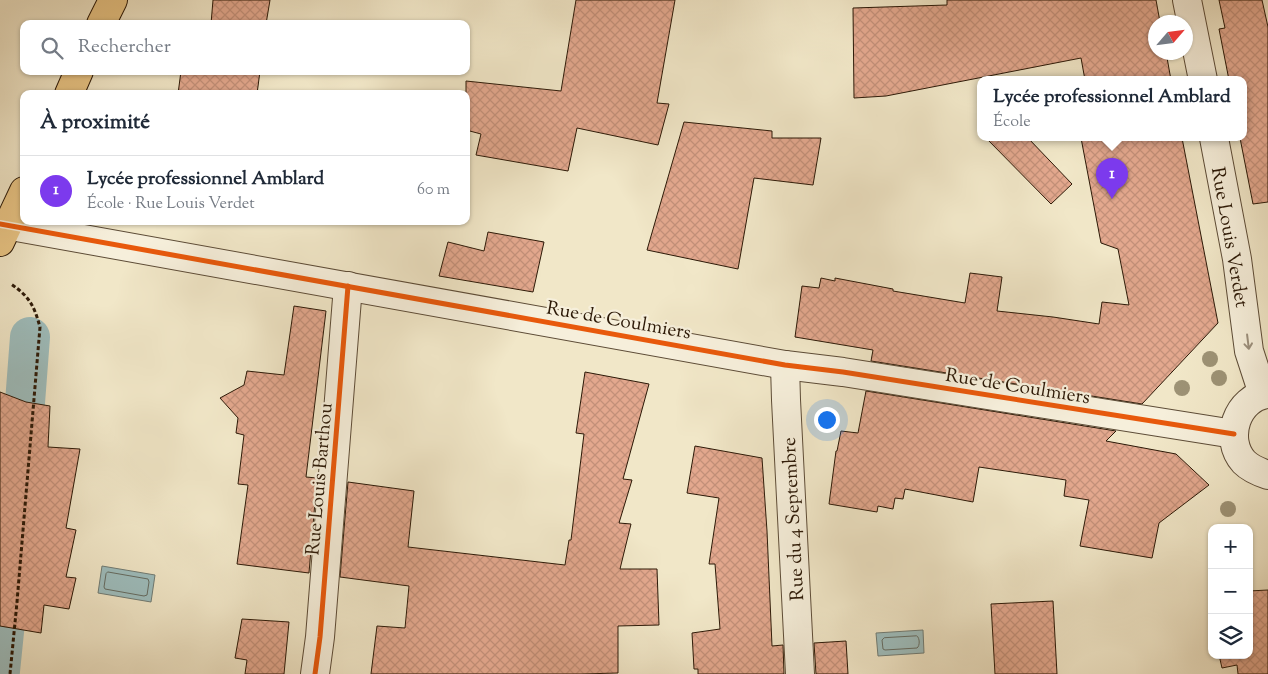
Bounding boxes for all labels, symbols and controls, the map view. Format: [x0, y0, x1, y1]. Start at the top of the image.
north arrow [1148, 15, 1193, 60]
search box [20, 20, 470, 75]
icon: search [38, 34, 66, 62]
text: Rechercher [78, 34, 171, 61]
popup [977, 76, 1247, 141]
text: Lycée professionnel Amblard [993, 84, 1231, 111]
text: À proximité [40, 108, 150, 138]
text: École [993, 111, 1031, 134]
pin: 1 [1096, 158, 1128, 199]
street label: Rue Louis Verdet [1203, 165, 1254, 310]
text: Lycée professionnel Amblard [87, 166, 324, 193]
text: 1 [53, 179, 59, 202]
text: 60 m [417, 179, 450, 202]
text: École · Rue Louis Verdet [87, 193, 255, 216]
street label: Rue de Coulmiers [544, 295, 693, 347]
one-way arrow [1243, 334, 1253, 350]
street label: Rue de Coulmiers [943, 363, 1092, 412]
street label: Rue Louis Barthou [300, 402, 341, 557]
your location [814, 407, 840, 433]
street label: Rue du 4 Septembre [777, 436, 812, 601]
map controls [1208, 524, 1253, 659]
button: + [1208, 524, 1253, 569]
button: − [1208, 569, 1253, 614]
button: layers [1208, 614, 1253, 659]

